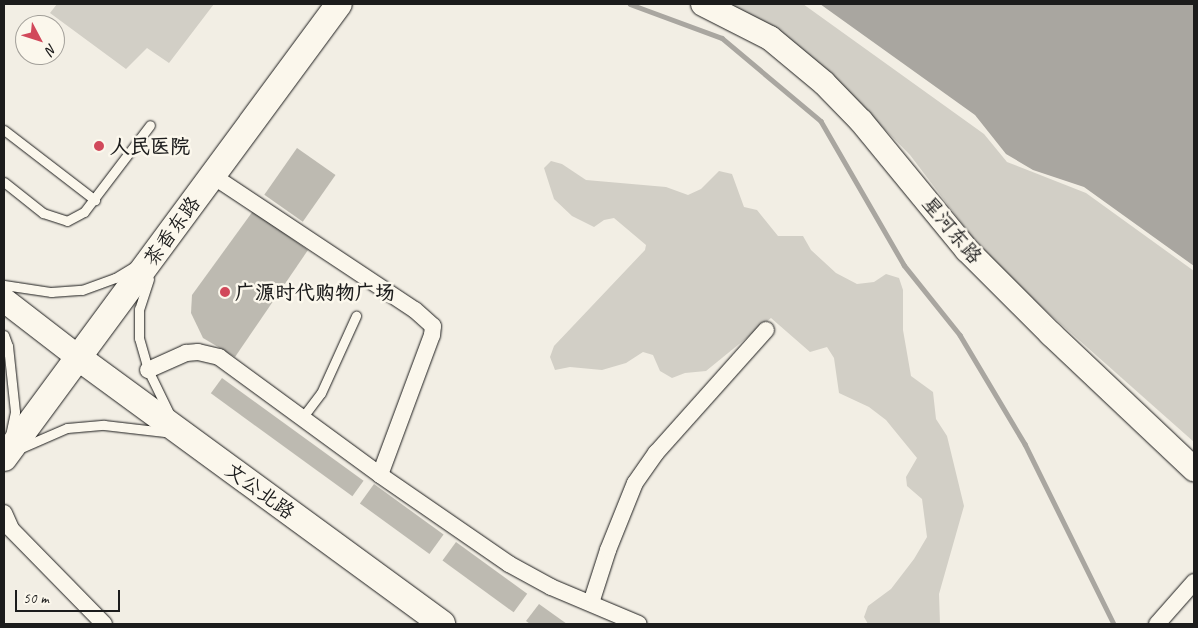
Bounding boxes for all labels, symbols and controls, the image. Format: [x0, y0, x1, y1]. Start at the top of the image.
north arrow [15, 15, 65, 65]
text: N [42, 41, 60, 58]
place label: 人民医院 [110, 134, 190, 158]
marker: 人民医院 [92, 139, 106, 153]
street label: 茶香东路 [139, 192, 205, 270]
street label: 星河东路 [917, 192, 987, 268]
place label: 广源时代购物广场 [235, 280, 395, 304]
marker: 广源时代购物广场 [219, 286, 231, 298]
street label: 文公北路 [221, 458, 299, 524]
scale bar [18, 580, 122, 612]
text: 50 m [23, 589, 49, 608]

